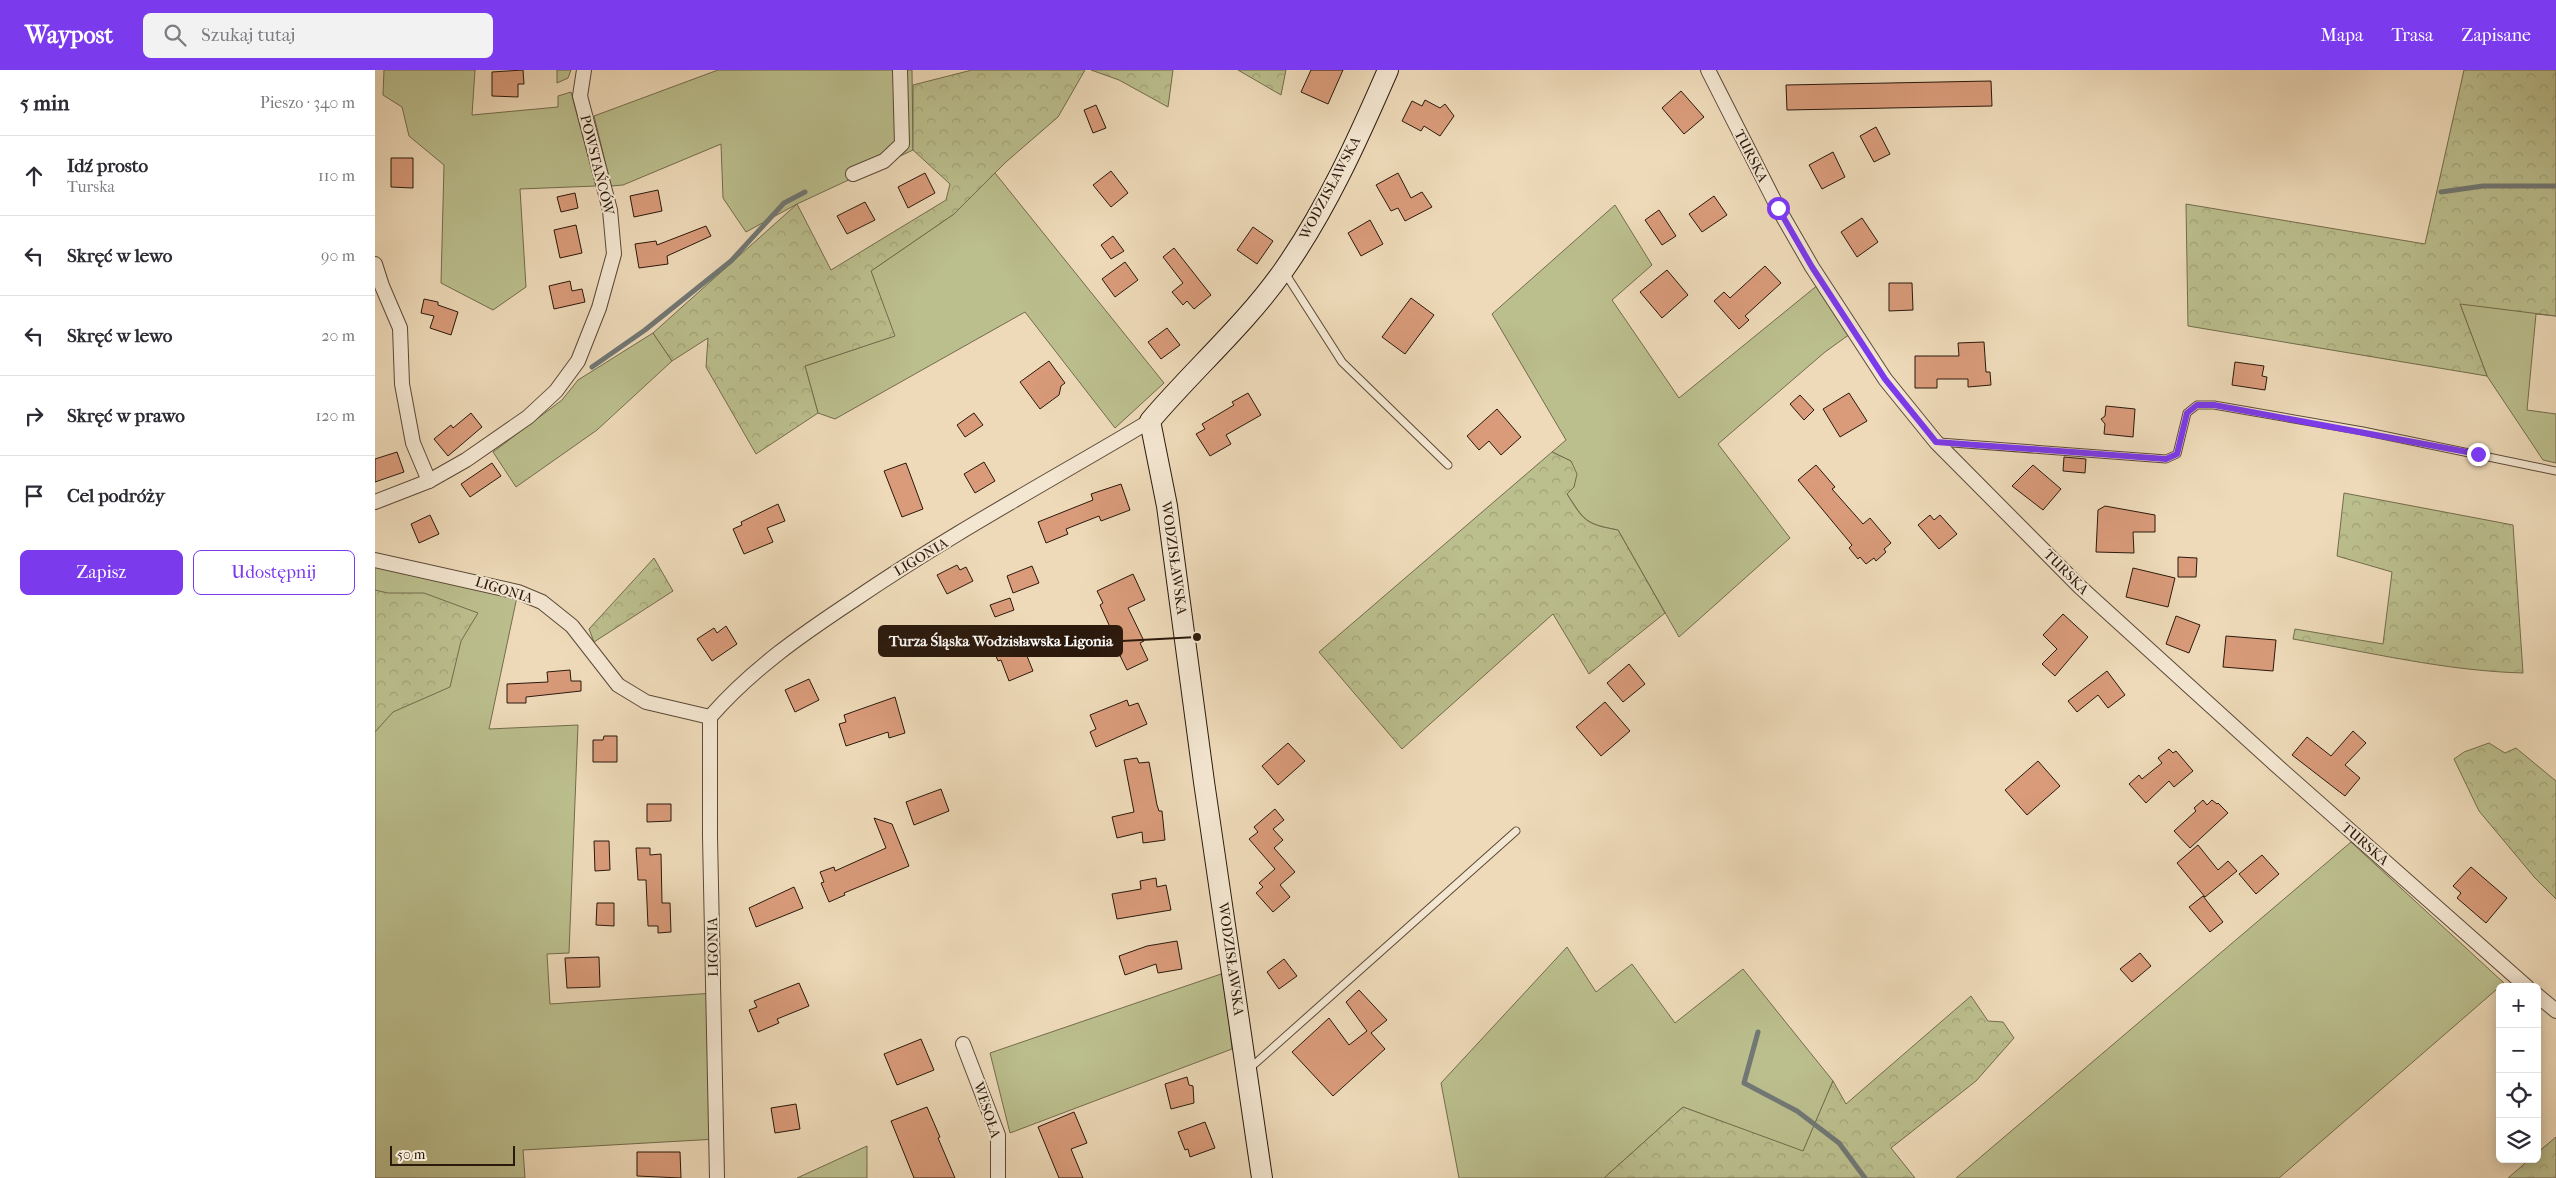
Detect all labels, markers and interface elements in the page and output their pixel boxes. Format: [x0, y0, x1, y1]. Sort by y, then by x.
search box [143, 13, 493, 58]
text: Waypost [25, 21, 113, 49]
icon: search [161, 21, 189, 49]
text: Szukaj tutaj [201, 24, 295, 46]
text: Mapa [2321, 25, 2363, 46]
text: Trasa [2391, 25, 2433, 46]
text: Zapisane [2461, 25, 2531, 46]
text: 5 min [20, 91, 69, 115]
text: Pieszo · 340 m [260, 93, 355, 112]
street label: POWSTAŃCÓW [576, 113, 619, 218]
street label: TURSKA [1730, 127, 1772, 186]
street label: WODZISŁAWSKA [1295, 133, 1365, 243]
text: Idź prosto [67, 155, 148, 177]
icon: ahead [20, 162, 48, 190]
text: 110 m [318, 166, 355, 185]
text: Turska [67, 177, 115, 196]
route start [1767, 197, 1790, 220]
icon: left [20, 242, 48, 270]
text: Skręć w lewo [67, 245, 173, 267]
text: 90 m [321, 246, 355, 265]
icon: left [20, 322, 48, 350]
text: Skręć w lewo [67, 325, 173, 347]
text: 20 m [321, 326, 355, 345]
icon: right [20, 402, 48, 430]
text: Skręć w prawo [67, 405, 185, 427]
text: 120 m [316, 406, 355, 425]
route end [2467, 443, 2490, 466]
icon: arrive [20, 482, 48, 510]
text: Cel podróży [67, 485, 165, 507]
street label: WODZISŁAWSKA [1157, 499, 1190, 617]
street label: LIGONIA [891, 534, 952, 580]
street label: TURSKA [2040, 546, 2093, 599]
button: Zapisz [20, 550, 183, 595]
button: Udostępnij [193, 550, 355, 595]
street label: LIGONIA [473, 573, 536, 607]
callout: Turza Śląska Wodzisławska Ligonia [879, 626, 1122, 656]
text: Turza Śląska Wodzisławska Ligonia [888, 632, 1114, 651]
street label: TURSKA [2338, 819, 2393, 870]
street label: WODZISŁAWSKA [1214, 900, 1247, 1018]
street label: LIGONIA [704, 916, 722, 977]
map controls [2496, 983, 2541, 1163]
button: + [2496, 983, 2541, 1028]
button: − [2496, 1028, 2541, 1073]
button: locate [2496, 1073, 2541, 1118]
street label: WESOŁA [970, 1079, 1004, 1141]
button: layers [2496, 1118, 2541, 1163]
scale bar [390, 1143, 515, 1166]
text: 50 m [397, 1146, 425, 1163]

